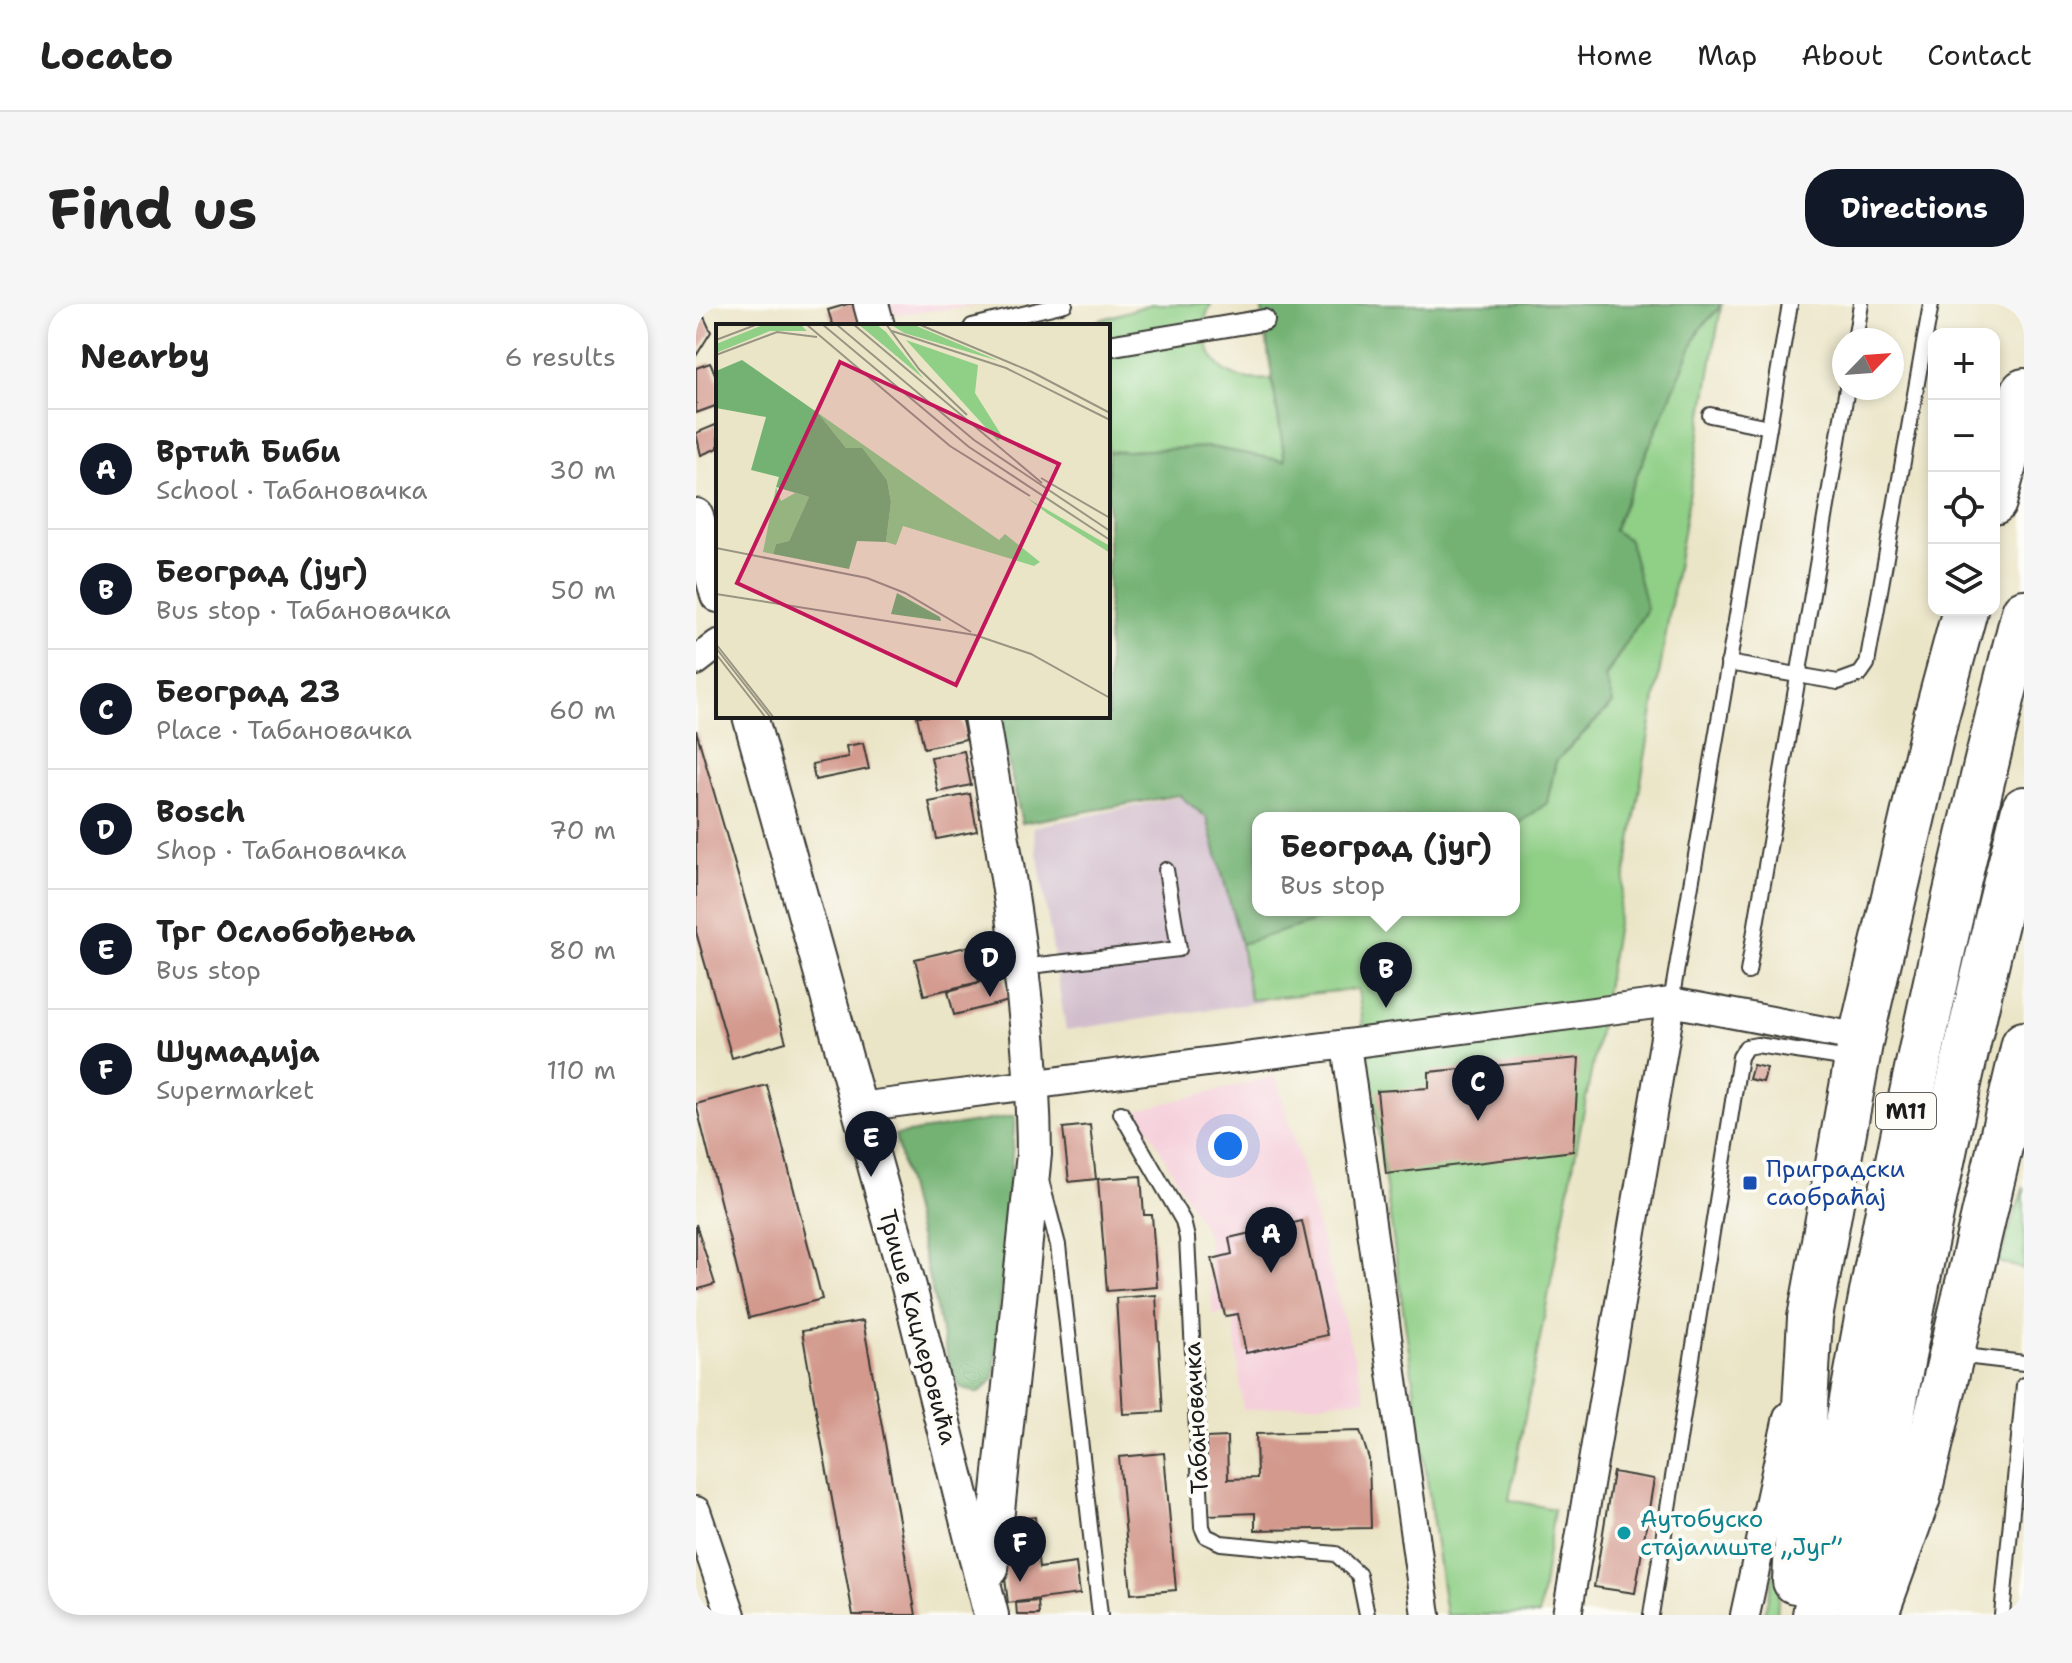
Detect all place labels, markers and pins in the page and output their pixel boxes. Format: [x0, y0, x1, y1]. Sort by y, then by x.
pin: D [964, 931, 1016, 997]
pin: B [1360, 942, 1412, 1008]
pin: C [1452, 1055, 1504, 1121]
pin: E [845, 1111, 897, 1177]
place label: Приградски саобраћај [1766, 1153, 1905, 1213]
marker: Приградски саобраћај [1741, 1174, 1759, 1192]
pin: A [1245, 1207, 1297, 1273]
place label: Аутобуско стајалиште „Југ” [1640, 1503, 1842, 1563]
pin: F [994, 1516, 1046, 1582]
marker: Аутобуско стајалиште „Југ” [1615, 1524, 1633, 1542]

